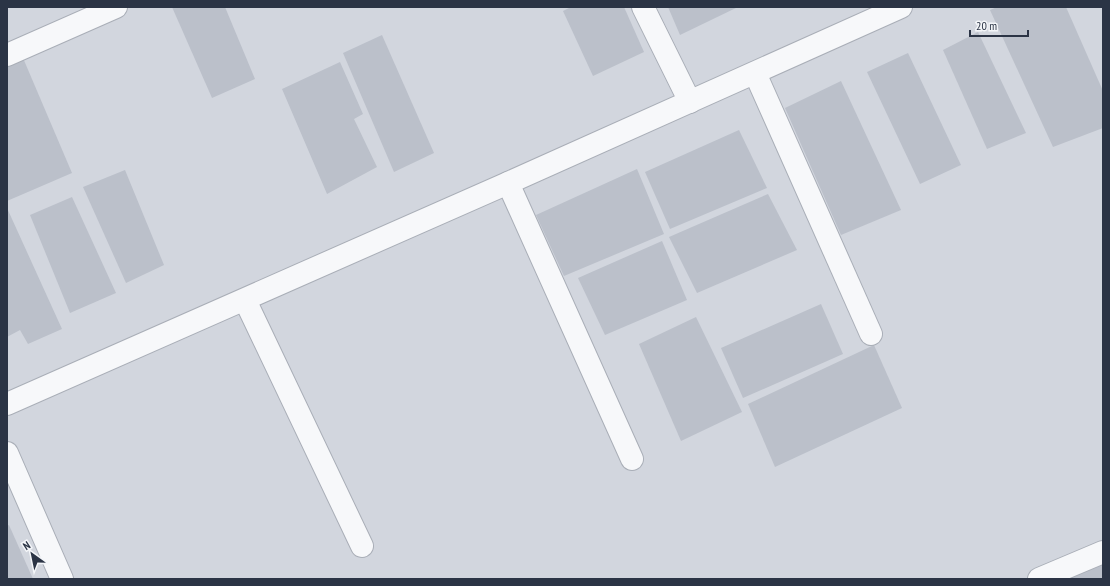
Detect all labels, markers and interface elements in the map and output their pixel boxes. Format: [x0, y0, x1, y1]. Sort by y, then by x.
scale bar [970, 12, 1028, 38]
text: 20 m [976, 18, 997, 33]
north arrow [12, 534, 52, 574]
text: N [20, 538, 33, 553]

